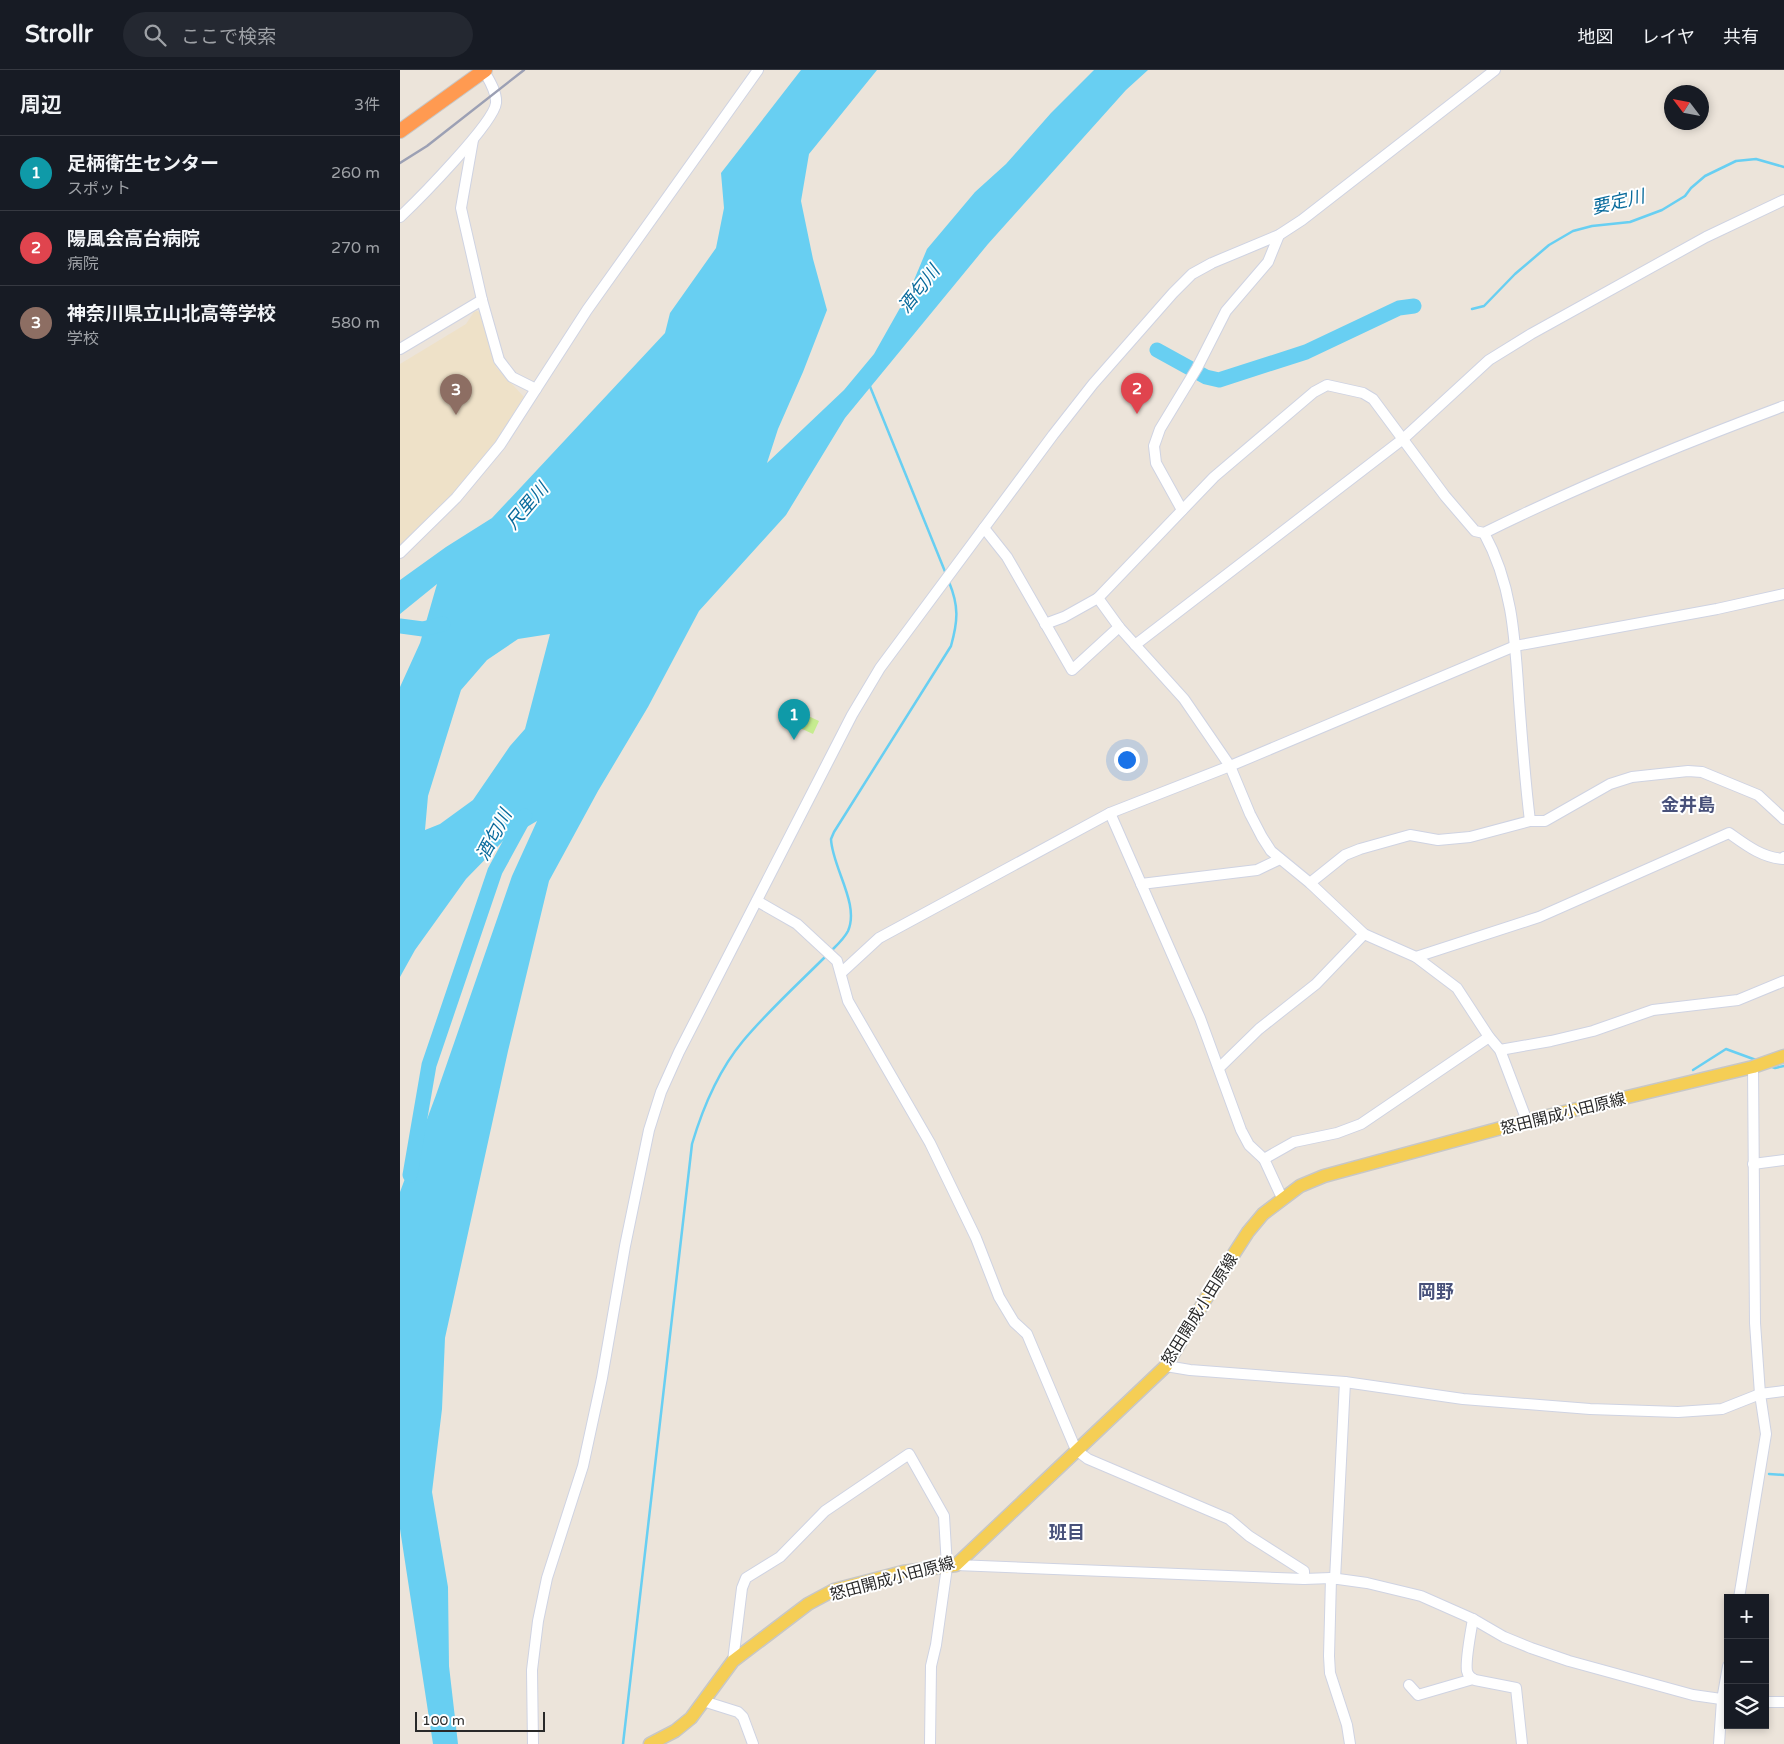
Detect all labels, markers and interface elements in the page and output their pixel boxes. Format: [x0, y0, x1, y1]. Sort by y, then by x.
search box [123, 12, 473, 57]
text: Strollr [25, 20, 93, 49]
icon: search [141, 21, 169, 49]
text: ここで検索 [181, 26, 276, 48]
text: 地図 [1578, 26, 1614, 48]
text: レイヤ [1642, 26, 1695, 48]
text: 共有 [1723, 26, 1759, 48]
north arrow [1664, 85, 1709, 130]
text: 周辺 [20, 93, 62, 118]
text: 3件 [354, 95, 380, 115]
text: 足柄衛生センター [67, 153, 219, 175]
text: 1 [31, 163, 41, 183]
text: 260 m [331, 163, 380, 183]
text: スポット [67, 179, 131, 199]
water label: 要定川 [1589, 185, 1649, 219]
text: 陽風会高台病院 [67, 228, 200, 250]
text: 2 [31, 238, 41, 258]
text: 270 m [331, 238, 380, 258]
text: 病院 [67, 254, 99, 274]
water label: 酒匂川 [894, 259, 946, 317]
text: 神奈川県立山北高等学校 [67, 303, 276, 325]
text: 3 [31, 313, 41, 333]
text: 580 m [331, 313, 380, 333]
text: 学校 [67, 329, 99, 349]
pin: 2 [1121, 373, 1153, 414]
pin: 3 [440, 374, 472, 415]
water label: 尺里川 [501, 477, 554, 534]
pin: 1 [778, 699, 810, 740]
your location [1114, 747, 1140, 773]
district label: 金井島 [1661, 794, 1715, 816]
water label: 酒匂川 [472, 804, 517, 864]
street label: 怒田開成小田原線 [1499, 1089, 1628, 1139]
street label: 怒田開成小田原線 [1157, 1250, 1242, 1369]
district label: 岡野 [1418, 1281, 1454, 1303]
district label: 班目 [1049, 1522, 1085, 1544]
street label: 怒田開成小田原線 [828, 1553, 957, 1605]
map controls [1724, 1594, 1769, 1729]
button: + [1724, 1594, 1769, 1639]
button: − [1724, 1639, 1769, 1684]
button: layers [1724, 1684, 1769, 1729]
scale bar [415, 1709, 545, 1732]
text: 100 m [422, 1712, 465, 1729]

